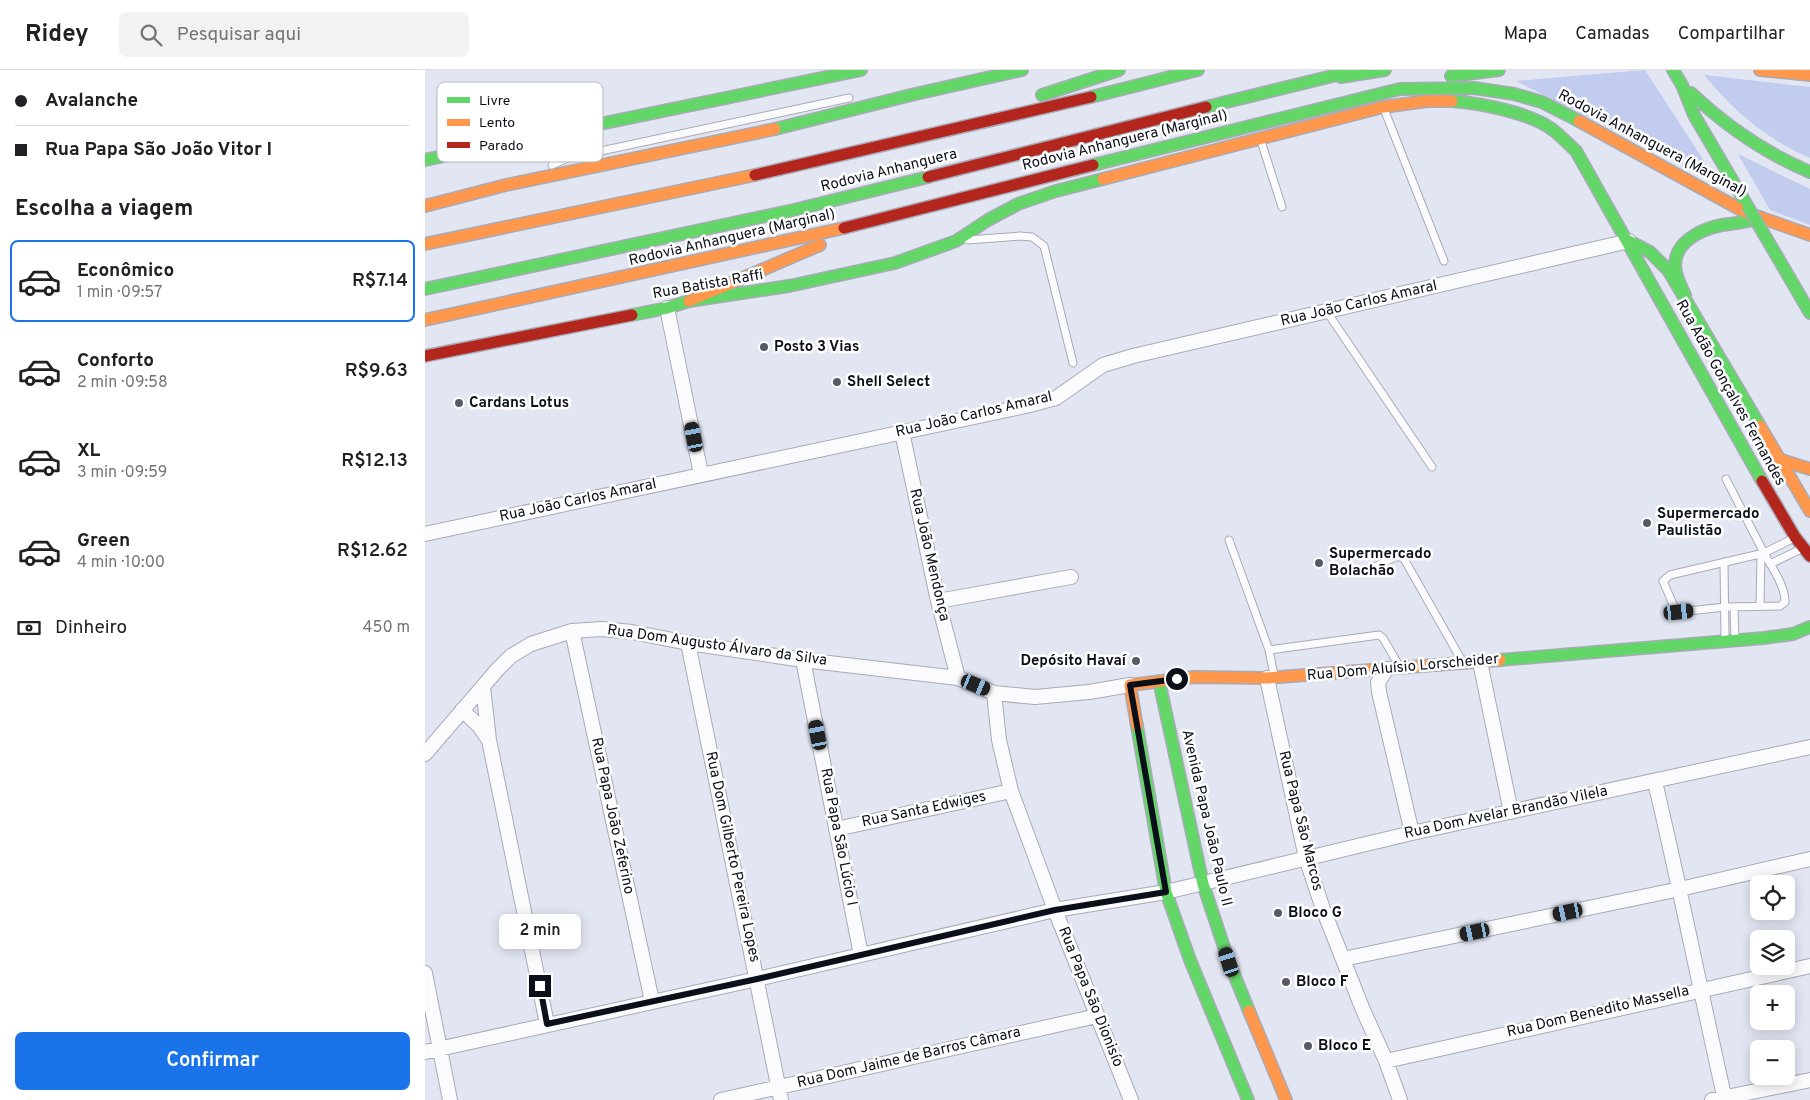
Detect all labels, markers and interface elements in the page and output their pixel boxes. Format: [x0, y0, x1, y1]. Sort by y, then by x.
search box [119, 12, 469, 57]
text: Ridey [25, 20, 89, 50]
icon: search [137, 21, 165, 49]
text: Pesquisar aqui [177, 23, 301, 47]
text: Mapa [1504, 23, 1547, 46]
text: Camadas [1575, 23, 1650, 46]
text: Compartilhar [1678, 23, 1785, 46]
legend [437, 82, 603, 162]
street label: Rodovia Anhanguera (Marginal) [1554, 86, 1750, 202]
text: Avalanche [45, 89, 138, 113]
text: Livre [479, 93, 510, 110]
street label: Rodovia Anhanguera (Marginal) [1020, 106, 1230, 176]
text: Lento [479, 115, 515, 132]
text: Rua Papa São João Vitor I [45, 138, 272, 162]
text: Parado [479, 138, 524, 155]
street label: Rodovia Anhanguera [819, 145, 959, 197]
text: Escolha a viagem [15, 196, 193, 223]
street label: Rodovia Anhanguera (Marginal) [627, 205, 837, 271]
icon: car [17, 259, 62, 304]
text: Econômico [77, 259, 174, 283]
street label: Rua Batista Raffi [651, 266, 765, 304]
text: R$7.14 [352, 269, 408, 293]
street label: Rua João Carlos Amaral [1279, 277, 1439, 331]
text: 1 min · 09:57 [77, 283, 162, 303]
street label: Rua Adão Gonçalves Fernandes [1671, 297, 1789, 489]
place label: Posto 3 Vias [774, 338, 859, 357]
marker: Posto 3 Vias [758, 341, 770, 353]
icon: car [17, 349, 62, 394]
text: Conforto [77, 349, 154, 373]
text: R$9.63 [345, 359, 408, 383]
text: 2 min · 09:58 [77, 373, 168, 393]
place label: Shell Select [847, 373, 930, 392]
marker: Shell Select [831, 376, 843, 388]
street label: Rua João Carlos Amaral [894, 388, 1054, 442]
place label: Cardans Lotus [469, 394, 569, 413]
marker: Cardans Lotus [453, 397, 465, 409]
car [683, 421, 704, 453]
icon: car [17, 439, 62, 484]
text: XL [77, 439, 100, 463]
text: R$12.13 [341, 449, 408, 473]
text: 3 min · 09:59 [77, 463, 167, 483]
street label: Rua João Carlos Amaral [498, 475, 658, 527]
street label: Rua João Mendonça [904, 487, 954, 623]
place label: Supermercado Paulistão [1657, 505, 1759, 541]
marker: Supermercado Paulistão [1641, 517, 1653, 529]
icon: car [17, 529, 62, 574]
text: Green [77, 529, 130, 553]
text: R$12.62 [337, 539, 408, 563]
place label: Supermercado Bolachão [1329, 545, 1431, 581]
text: 4 min · 10:00 [77, 553, 165, 573]
marker: Supermercado Bolachão [1313, 557, 1325, 569]
car [1663, 603, 1694, 621]
icon: cash [15, 614, 43, 642]
text: Dinheiro [55, 616, 127, 640]
text: 450 m [363, 618, 410, 638]
street label: Rua Dom Augusto Álvaro da Silva [606, 620, 828, 671]
street label: Rua Dom Aluísio Lorscheider [1306, 650, 1500, 686]
place label: Depósito Havaí [1021, 652, 1128, 671]
marker: Depósito Havaí [1130, 655, 1142, 667]
route start [1166, 668, 1188, 690]
car [959, 672, 992, 698]
car [807, 719, 828, 751]
street label: Avenida Papa João Paulo II [1176, 728, 1236, 908]
street label: Rua Papa João Zeferino [586, 736, 638, 896]
street label: Rua Papa São Marcos [1273, 749, 1327, 893]
street label: Rua Dom Gilberto Pereira Lopes [700, 750, 764, 964]
street label: Rua Papa São Lúcio I [815, 766, 861, 908]
street label: Rua Dom Avelar Brandão Vilela [1403, 782, 1609, 844]
street label: Rua Santa Edwiges [860, 788, 988, 832]
map controls [1750, 875, 1795, 1085]
button: locate [1750, 875, 1795, 920]
car [1551, 902, 1584, 922]
place label: Bloco G [1288, 904, 1342, 923]
marker: Bloco G [1272, 907, 1284, 919]
callout: 2 min [499, 914, 581, 948]
text: 2 min [519, 921, 561, 941]
car [1458, 922, 1491, 942]
street label: Rua Papa São Dionisío [1053, 924, 1127, 1070]
button: layers [1750, 930, 1795, 975]
car [1217, 945, 1240, 979]
place label: Bloco F [1296, 973, 1349, 992]
route end [529, 975, 551, 997]
marker: Bloco F [1280, 976, 1292, 988]
street label: Rua Dom Benedito Massella [1505, 982, 1691, 1042]
button: + [1750, 985, 1795, 1030]
street label: Rua Dom Jaime de Barros Câmara [795, 1023, 1023, 1093]
button: Confirmar [15, 1032, 410, 1090]
place label: Bloco E [1318, 1037, 1371, 1056]
marker: Bloco E [1302, 1040, 1314, 1052]
button: − [1750, 1040, 1795, 1085]

